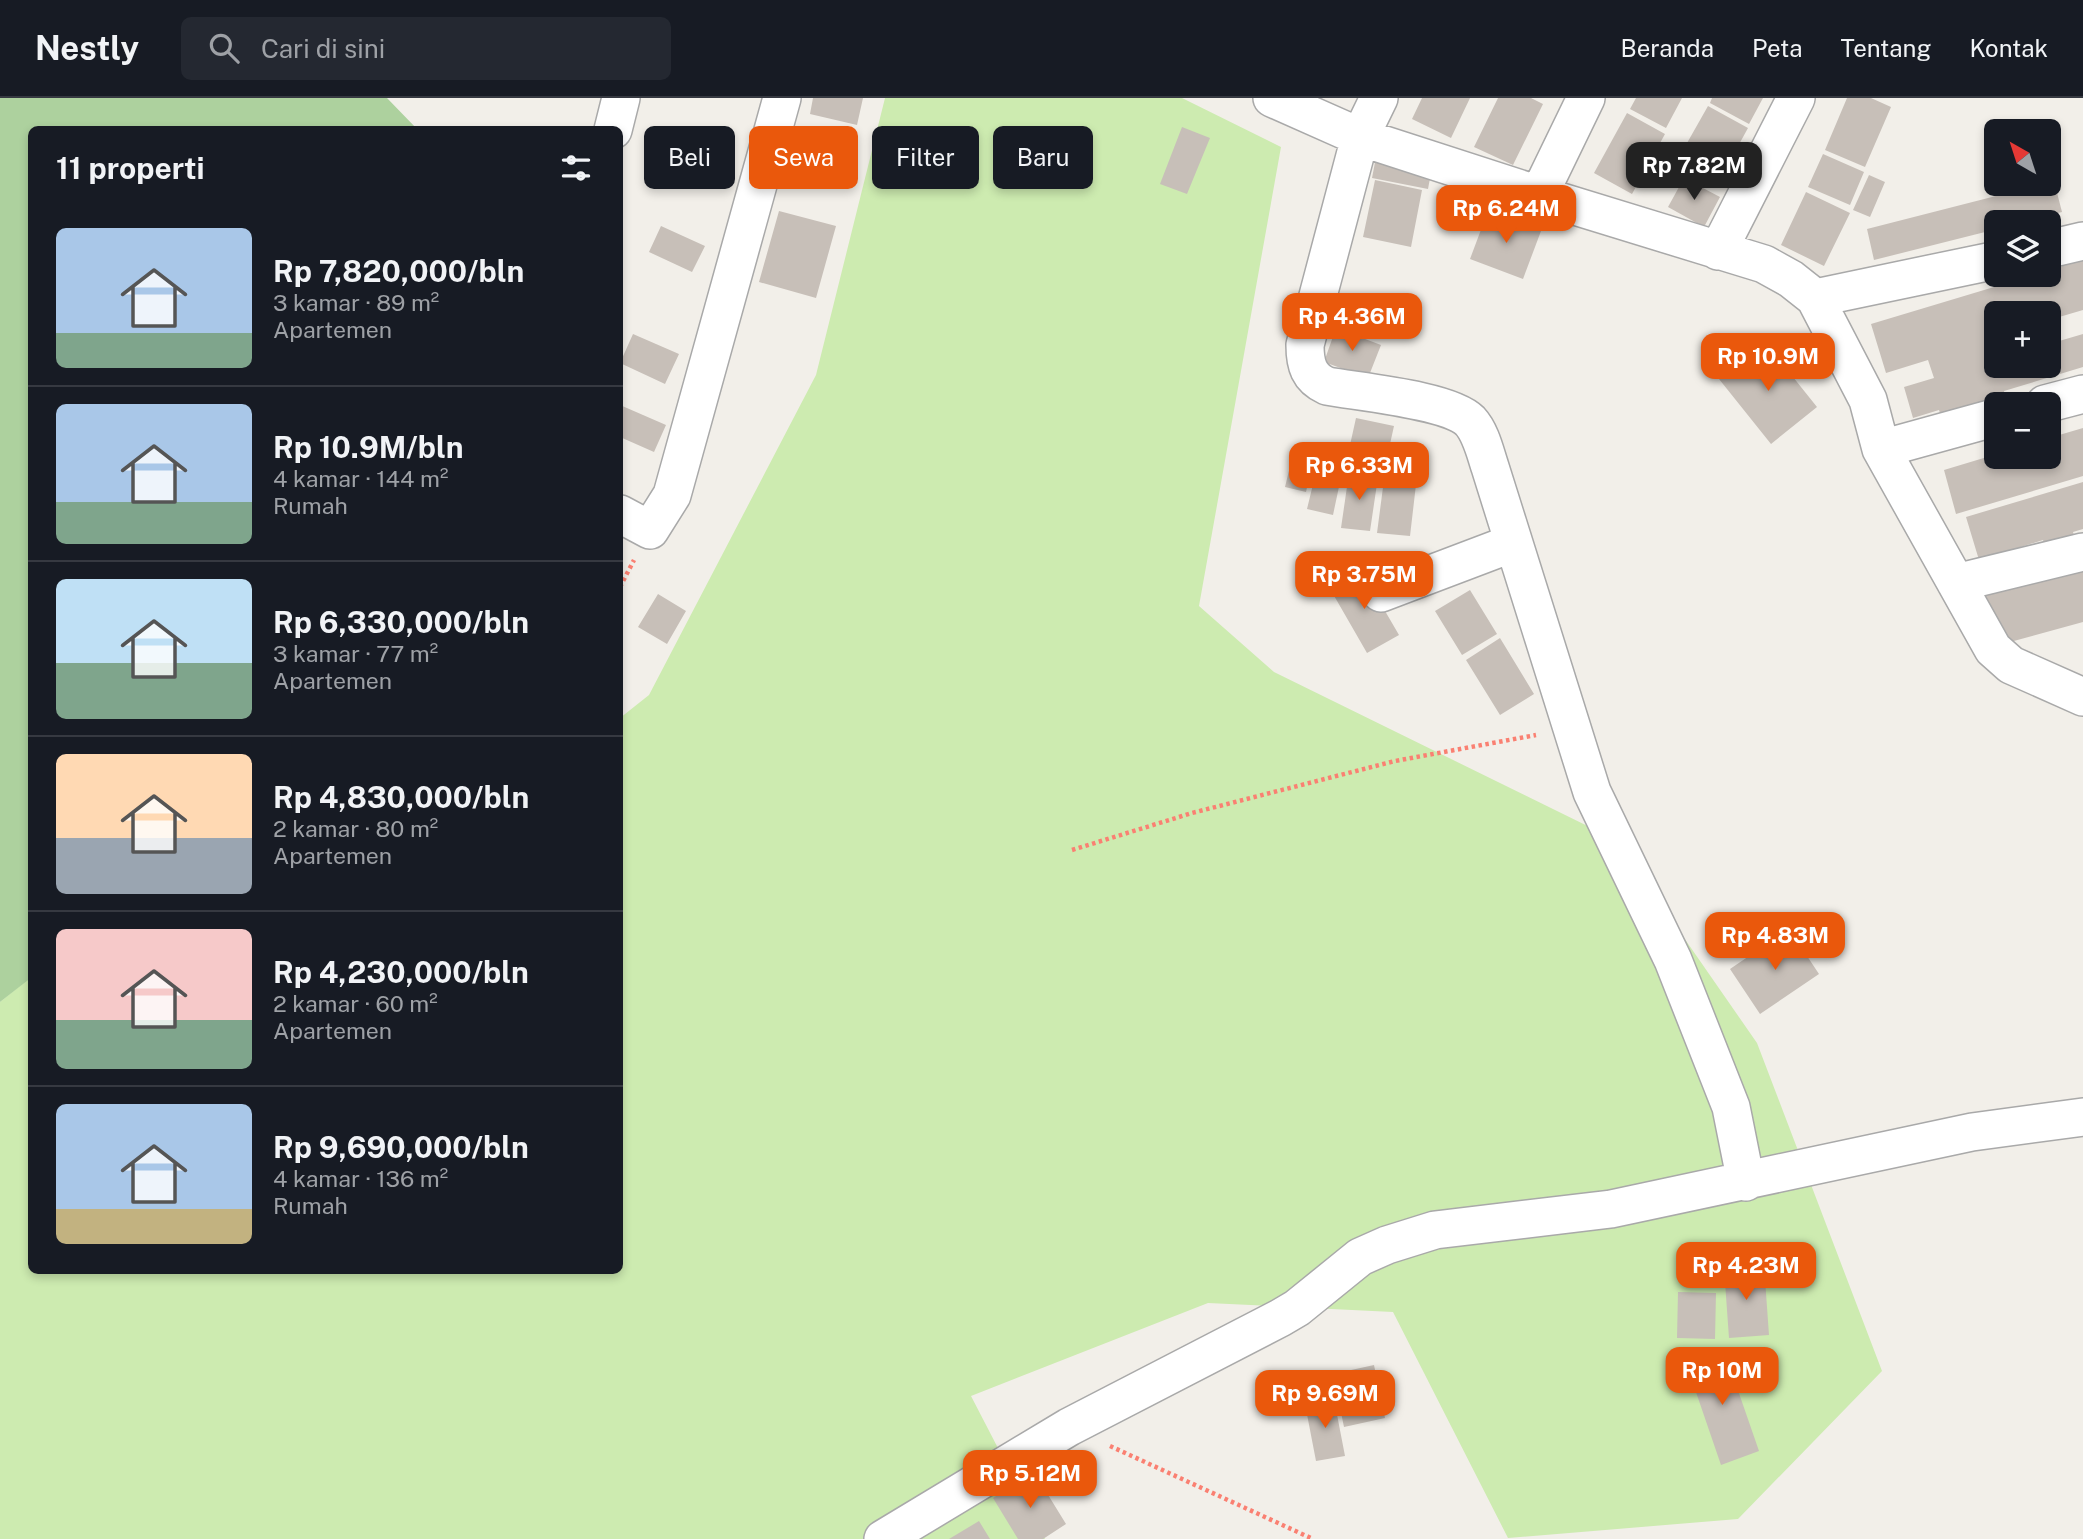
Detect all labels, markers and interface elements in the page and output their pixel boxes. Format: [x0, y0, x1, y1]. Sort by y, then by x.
search box [181, 17, 671, 80]
text: Nestly [35, 29, 139, 67]
icon: search [205, 29, 243, 67]
text: Cari di sini [261, 33, 385, 64]
text: Beranda [1620, 34, 1714, 62]
text: Peta [1752, 34, 1803, 62]
text: Tentang [1841, 34, 1931, 62]
text: Kontak [1969, 34, 2048, 62]
north arrow [1984, 119, 2062, 196]
map controls [1984, 119, 2061, 469]
chip: Beli [644, 126, 735, 189]
chip: Sewa [749, 126, 858, 189]
chip: Filter [872, 126, 979, 189]
chip: Baru [993, 126, 1093, 189]
pin: Rp 7.82M [1622, 142, 1766, 202]
icon: filters [557, 149, 595, 187]
text: 11 properti [56, 150, 204, 186]
text: Rp 7.82M [1642, 151, 1746, 178]
pin: Rp 6.24M [1434, 186, 1578, 245]
text: Rp 6.24M [1452, 194, 1560, 221]
button: layers [1984, 210, 2061, 287]
text: Rp 7,820,000/bln [273, 253, 524, 289]
icon: home [112, 256, 196, 340]
text: 3 kamar · 89 m² [273, 289, 439, 316]
pin: Rp 4.36M [1280, 294, 1424, 353]
button: + [1984, 301, 2061, 378]
text: Rp 4.36M [1298, 302, 1406, 329]
text: Apartemen [273, 316, 392, 343]
pin: Rp 10.9M [1696, 334, 1840, 393]
text: Rp 10.9M [1717, 342, 1819, 369]
button: − [1984, 392, 2061, 469]
text: Rp 10.9M/bln [273, 429, 463, 465]
icon: home [112, 432, 196, 516]
pin: Rp 6.33M [1287, 442, 1431, 502]
text: Rp 6.33M [1305, 451, 1413, 478]
text: 4 kamar · 144 m² [273, 465, 448, 492]
text: Rumah [273, 492, 348, 519]
pin: Rp 3.75M [1292, 552, 1436, 611]
text: Rp 3.75M [1311, 560, 1417, 587]
text: Rp 6,330,000/bln [273, 604, 529, 640]
icon: home [112, 607, 196, 691]
text: 3 kamar · 77 m² [273, 640, 438, 667]
text: Apartemen [273, 667, 392, 694]
text: Rp 4,830,000/bln [273, 779, 529, 815]
icon: home [112, 782, 196, 866]
text: 2 kamar · 80 m² [273, 815, 438, 842]
text: Apartemen [273, 842, 392, 869]
pin: Rp 4.83M [1703, 912, 1847, 972]
text: Rp 4.83M [1721, 921, 1829, 948]
text: Rp 4,230,000/bln [273, 954, 529, 990]
icon: home [112, 957, 196, 1041]
text: 2 kamar · 60 m² [273, 990, 438, 1017]
text: Apartemen [273, 1017, 392, 1044]
text: Rp 9,690,000/bln [273, 1129, 529, 1165]
icon: home [112, 1132, 196, 1216]
text: 4 kamar · 136 m² [273, 1165, 448, 1192]
text: Rumah [273, 1192, 348, 1219]
pin: Rp 4.23M [1674, 1242, 1818, 1302]
text: Rp 4.23M [1692, 1251, 1800, 1278]
pin: Rp 10M [1665, 1348, 1779, 1407]
text: Rp 10M [1682, 1356, 1762, 1383]
pin: Rp 9.69M [1253, 1370, 1397, 1430]
text: Rp 9.69M [1271, 1379, 1379, 1406]
pin: Rp 5.12M [958, 1450, 1102, 1510]
text: Rp 5.12M [979, 1459, 1081, 1486]

